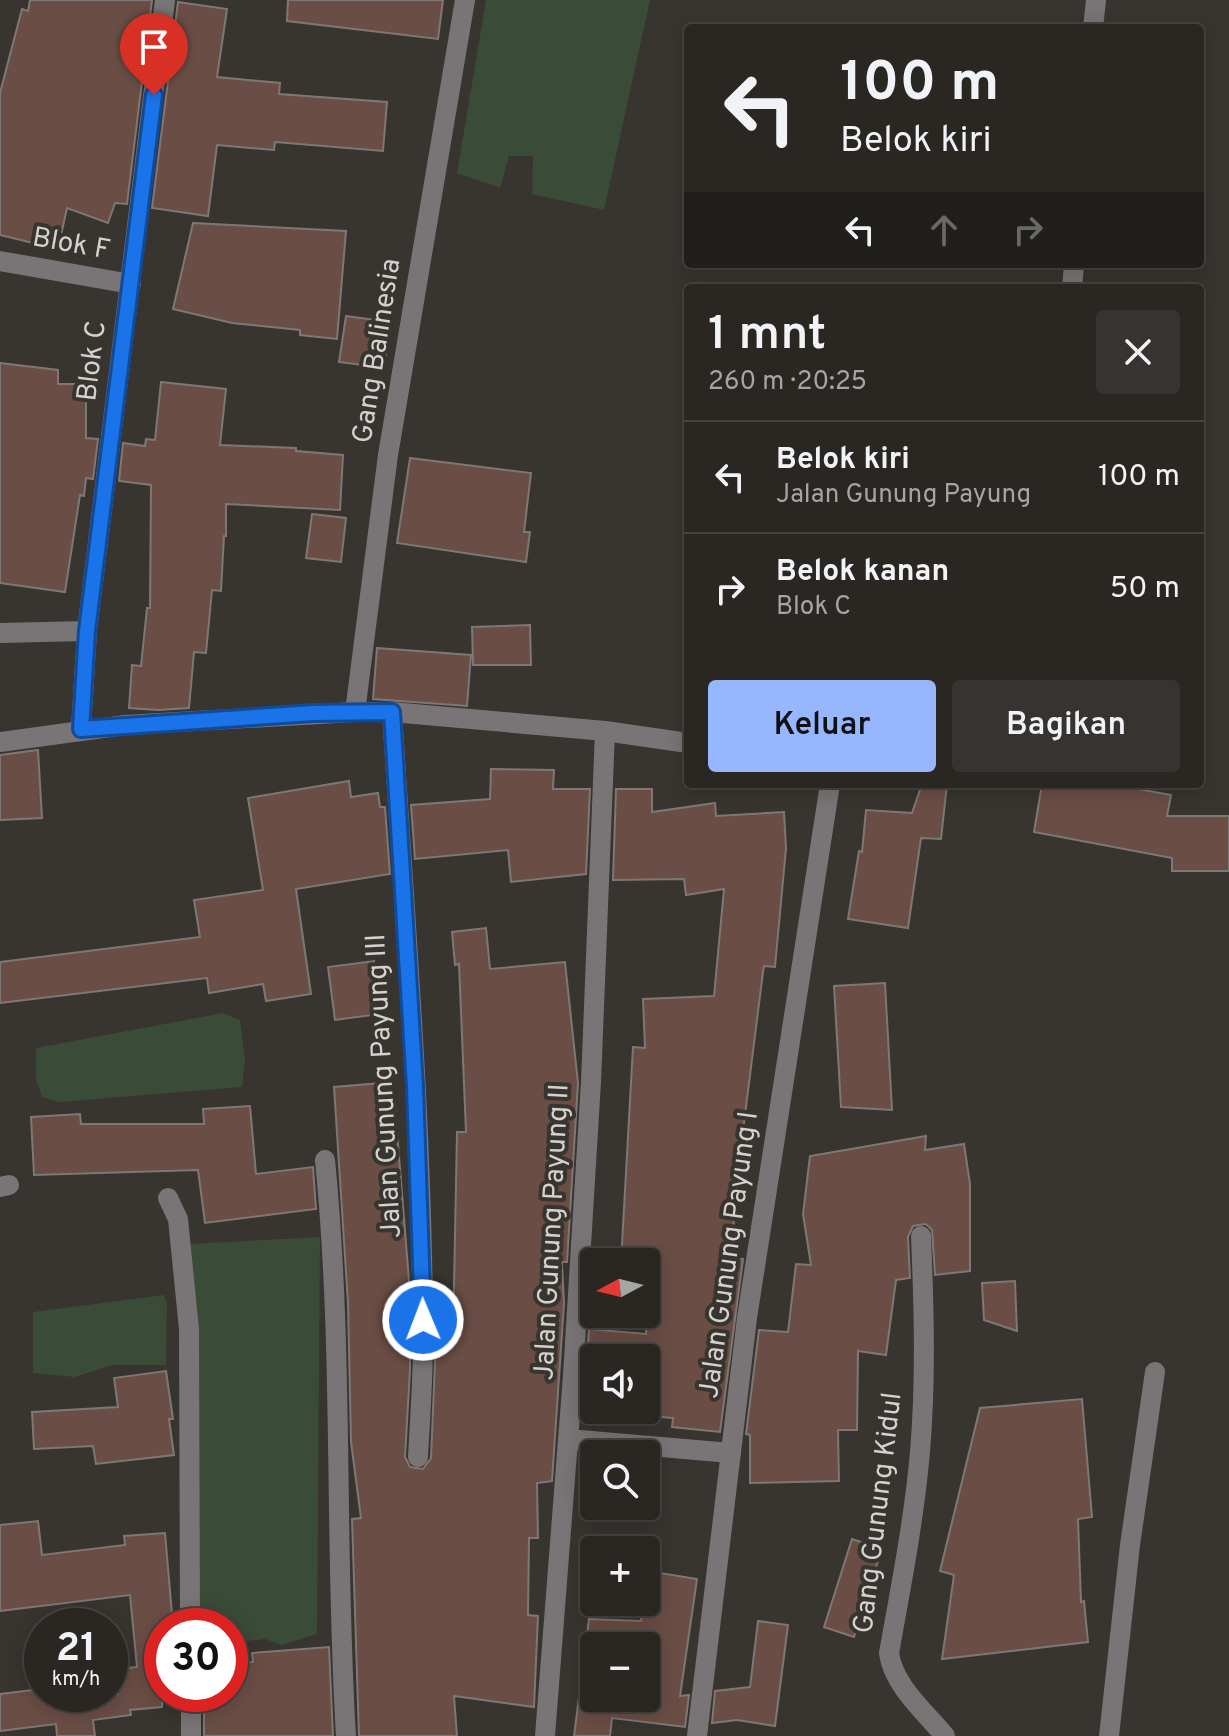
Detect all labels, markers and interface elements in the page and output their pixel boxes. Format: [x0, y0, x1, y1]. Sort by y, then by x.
pin [120, 13, 188, 95]
icon: arrive [132, 25, 176, 69]
text: 100 m [840, 50, 999, 120]
icon: left [708, 56, 812, 160]
text: Belok kiri [840, 119, 992, 165]
icon: left [838, 208, 882, 252]
icon: ahead [922, 208, 966, 252]
icon: right [1006, 208, 1050, 252]
street label: Blok F [29, 220, 113, 270]
street label: Gang Balinesia [346, 256, 410, 446]
text: 1 mnt [708, 306, 826, 366]
button: close [1096, 310, 1180, 394]
street label: Blok C [70, 319, 116, 403]
text: 260 m · 20:25 [708, 366, 867, 399]
text: Belok kiri [776, 442, 910, 479]
icon: left [708, 455, 752, 499]
text: 100 m [1098, 459, 1180, 496]
text: Jalan Gunung Payung [776, 479, 1031, 512]
text: Belok kanan [776, 554, 949, 591]
icon: right [708, 567, 752, 611]
text: 50 m [1110, 571, 1180, 608]
text: Blok C [776, 591, 851, 624]
button: Keluar [708, 680, 936, 772]
button: Bagikan [952, 680, 1180, 772]
street label: Jalan Gunung Payung III [359, 933, 411, 1239]
street label: Jalan Gunung Payung II [527, 1083, 579, 1381]
street label: Jalan Gunung Payung I [692, 1109, 768, 1401]
north arrow [580, 1248, 660, 1328]
map controls [580, 1248, 660, 1712]
position arrow [381, 1278, 465, 1362]
button: sound [580, 1344, 660, 1424]
street label: Gang Gunung Kidul [846, 1390, 912, 1636]
button: search [580, 1440, 660, 1520]
button: + [580, 1536, 660, 1616]
speed limit sign: 30 [144, 1608, 248, 1712]
text: 21 [56, 1625, 96, 1675]
button: − [580, 1632, 660, 1712]
text: km/h [52, 1667, 100, 1693]

